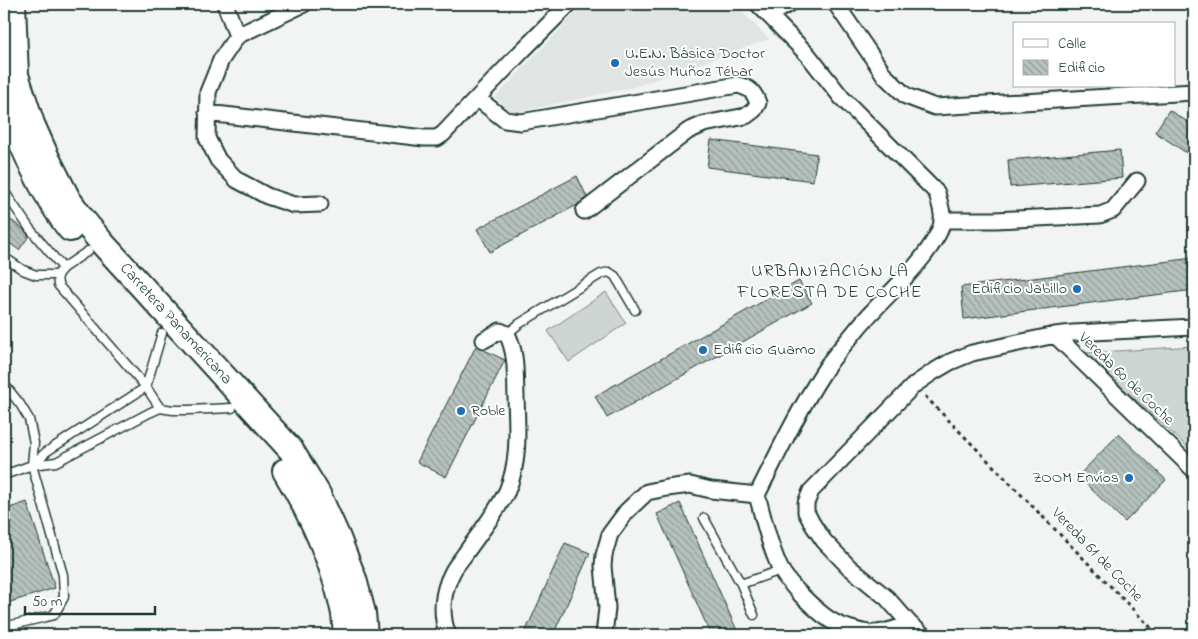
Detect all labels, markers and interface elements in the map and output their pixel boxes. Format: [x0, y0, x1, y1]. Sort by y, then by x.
legend [1013, 22, 1176, 88]
text: Calle [1058, 33, 1086, 55]
place label: U.E.N. Básica Doctor Jesús Muñoz Tébar [625, 42, 765, 84]
marker: U.E.N. Básica Doctor Jesús Muñoz Tébar [609, 57, 621, 69]
text: Edificio [1058, 57, 1105, 79]
street label: Carretera Panamericana [114, 257, 238, 390]
district label: URBANIZACIÓN LA FLORESTA DE COCHE [736, 259, 923, 306]
place label: Edificio Jabillo [971, 277, 1067, 301]
marker: Edificio Jabillo [1071, 283, 1083, 295]
street label: Vereda 60 de Coche [1072, 326, 1180, 432]
place label: Edificio Guamo [713, 338, 816, 362]
marker: Edificio Guamo [697, 344, 709, 356]
place label: Roble [471, 399, 506, 423]
marker: Roble [455, 405, 467, 417]
place label: ZOOM Envíos [1033, 466, 1119, 490]
marker: ZOOM Envíos [1123, 472, 1135, 484]
street label: Vereda 61 de Coche [1045, 501, 1149, 608]
scale bar [25, 584, 155, 616]
text: 50 m [32, 591, 63, 613]

